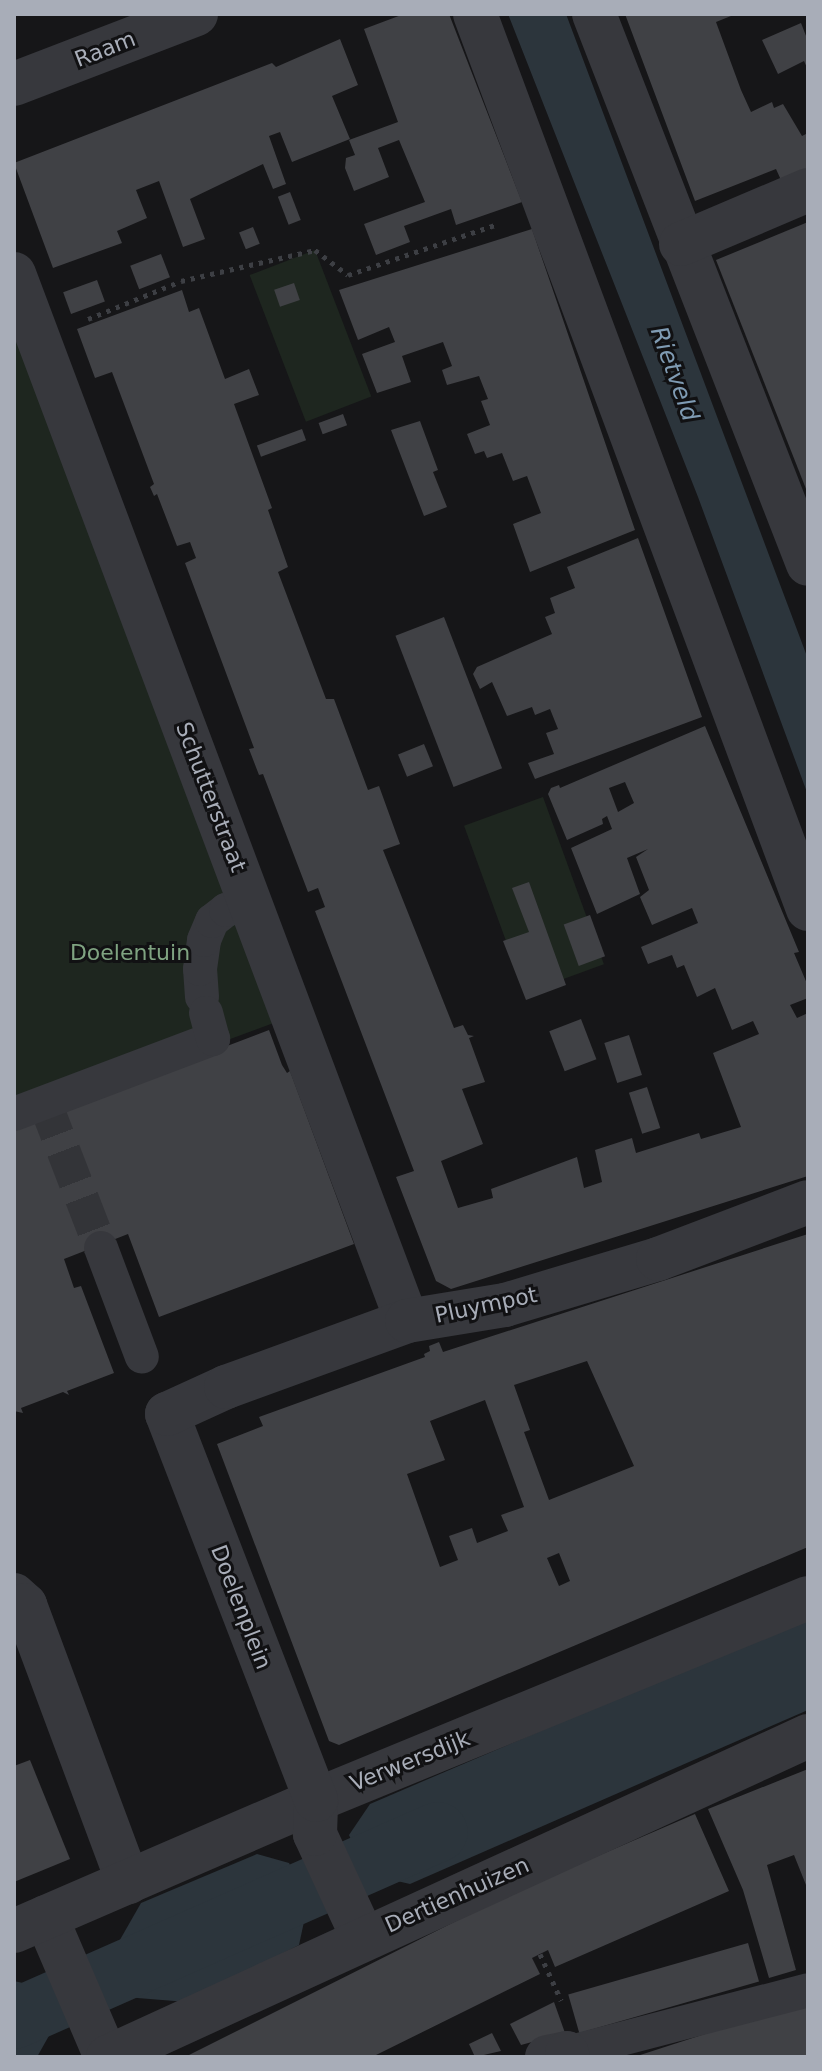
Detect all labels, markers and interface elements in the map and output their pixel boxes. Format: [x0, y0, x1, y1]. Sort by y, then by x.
street label: Raam [71, 25, 139, 73]
water label: Rietveld [644, 323, 704, 425]
street label: Schutterstraat [170, 718, 252, 876]
park label: Doelentuin [70, 940, 190, 966]
street label: Pluympot [432, 1281, 540, 1329]
street label: Doelenplein [205, 1541, 277, 1673]
street label: Verwersdijk [346, 1725, 474, 1797]
street label: Dertienhuizen [381, 1851, 533, 1939]

